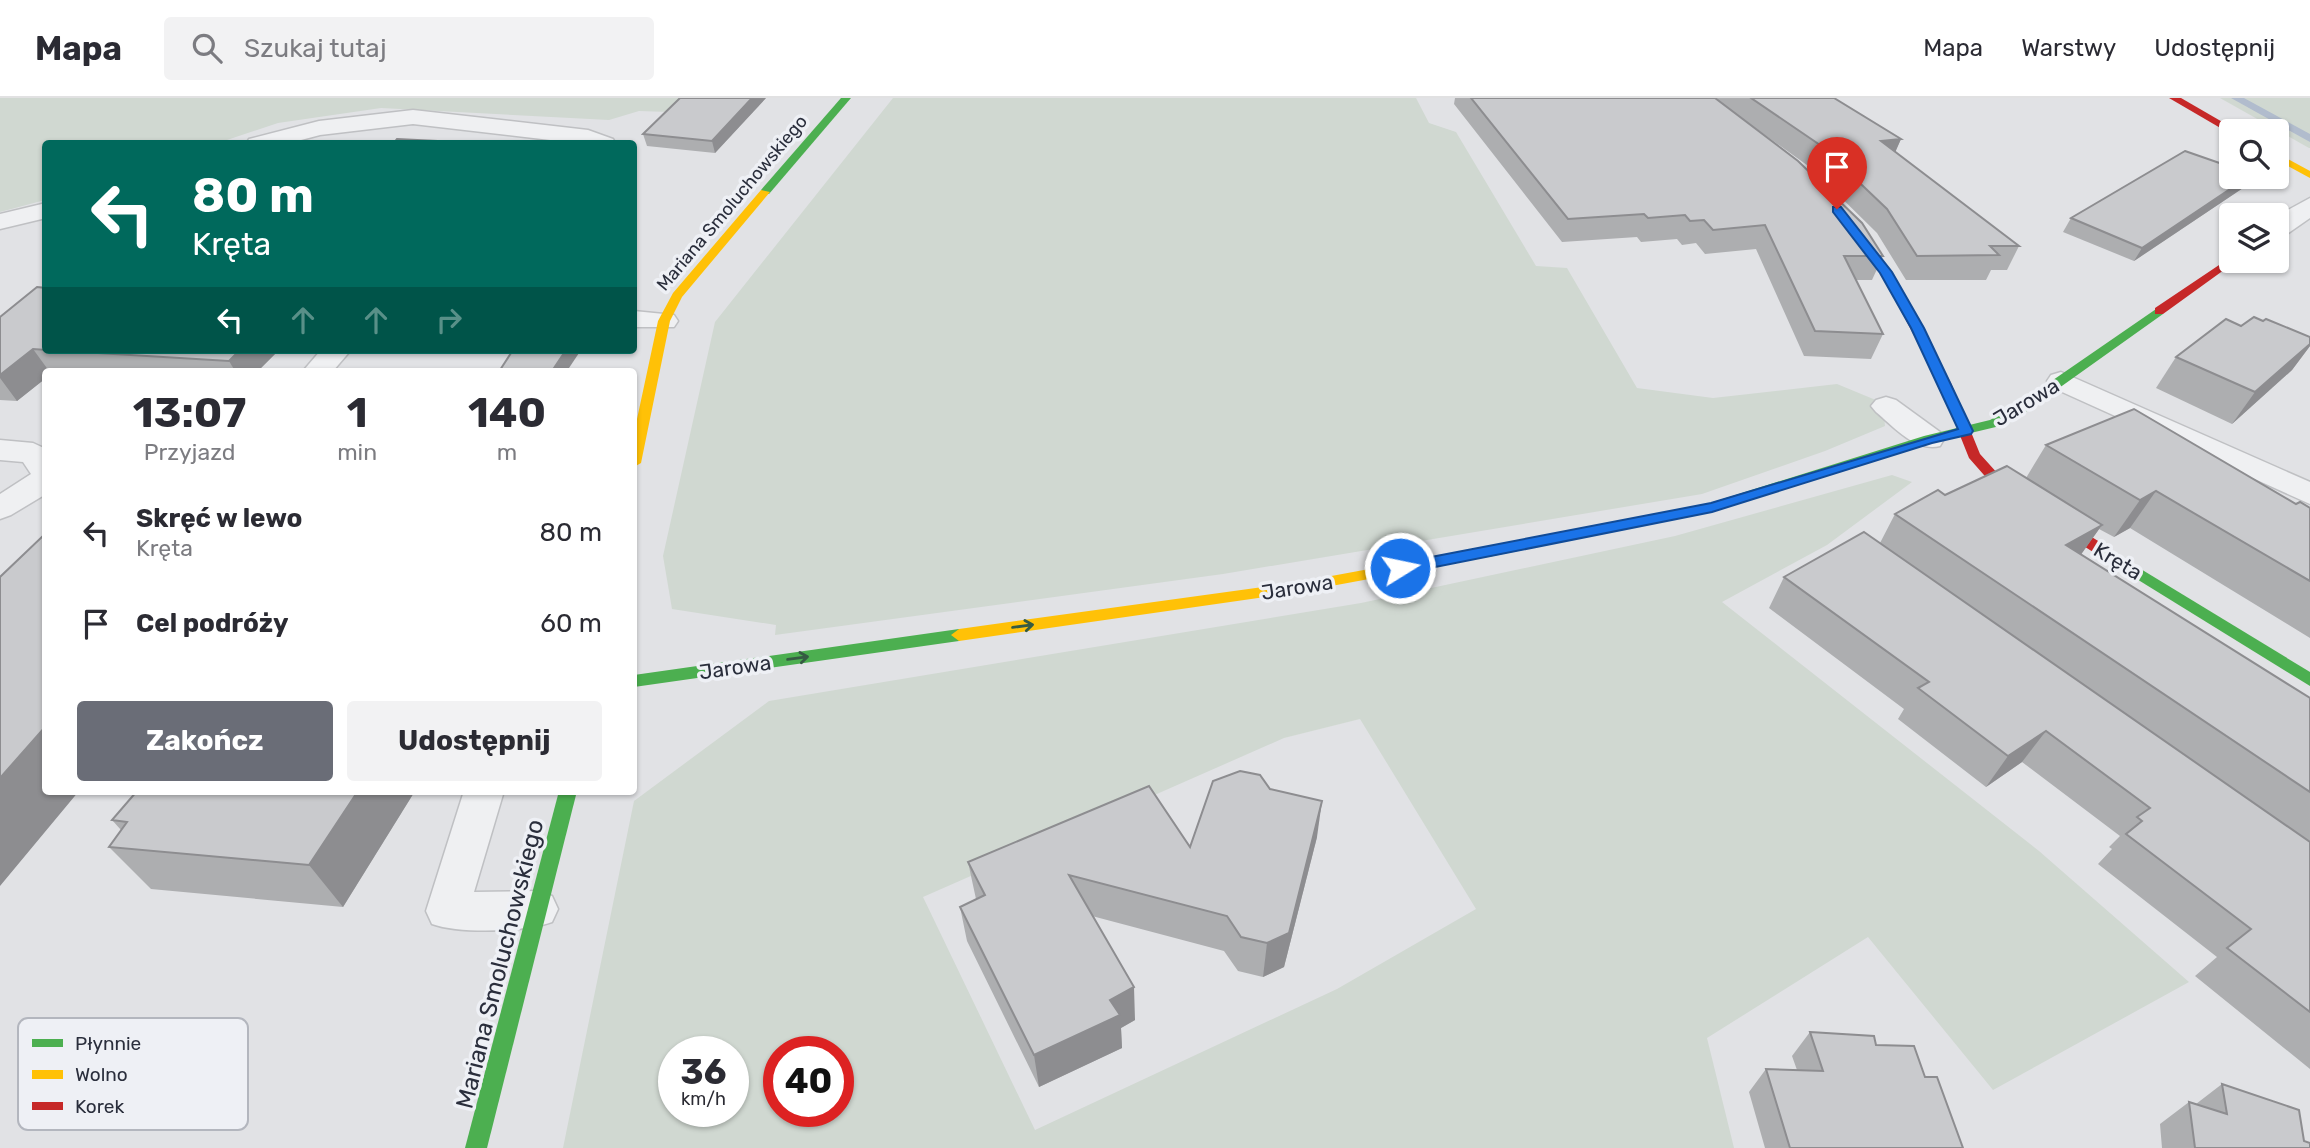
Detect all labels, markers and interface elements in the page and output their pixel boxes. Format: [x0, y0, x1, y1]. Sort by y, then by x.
search box [164, 17, 654, 80]
text: Mapa [35, 29, 122, 68]
icon: search [188, 29, 226, 67]
text: Szukaj tutaj [244, 33, 387, 64]
text: Mapa [1923, 34, 1983, 62]
text: Warstwy [2021, 34, 2116, 62]
text: Udostępnij [2154, 34, 2275, 62]
street label: Mariana Smoluchowskiego [652, 111, 812, 295]
map controls [2219, 119, 2289, 273]
button: search [2219, 119, 2289, 189]
pin [1807, 137, 1867, 209]
icon: arrive [1818, 148, 1856, 186]
text: 80 m [192, 166, 314, 224]
icon: left [77, 168, 168, 259]
button: layers [2219, 203, 2289, 273]
text: Kręta [192, 225, 271, 263]
icon: left [211, 301, 249, 339]
icon: ahead [284, 301, 322, 339]
icon: ahead [357, 301, 395, 339]
icon: right [430, 301, 468, 339]
street label: Jarowa [1988, 373, 2064, 431]
text: 13:07 [133, 388, 246, 438]
text: 1 [347, 388, 368, 438]
text: 140 [468, 388, 546, 438]
text: Przyjazd [144, 438, 235, 466]
text: min [337, 438, 377, 466]
text: m [497, 438, 517, 466]
text: Skręć w lewo [136, 503, 302, 534]
icon: left [77, 514, 115, 552]
text: 80 m [539, 517, 602, 548]
position arrow [1363, 531, 1437, 605]
text: Kręta [136, 534, 193, 562]
street label: Kręta [2089, 537, 2147, 585]
street label: Jarowa [1259, 569, 1335, 605]
icon: arrive [77, 605, 115, 643]
text: Cel podróży [136, 608, 289, 639]
text: 60 m [540, 608, 602, 639]
one-way arrow [1012, 620, 1034, 633]
street label: Jarowa [697, 650, 773, 684]
one-way arrow [786, 651, 809, 664]
button: Zakończ [77, 701, 333, 781]
button: Udostępnij [347, 701, 602, 781]
street label: Mariana Smoluchowskiego [451, 817, 549, 1111]
legend [18, 1018, 248, 1130]
text: Płynnie [75, 1032, 141, 1055]
speed limit sign: 40 [763, 1036, 854, 1127]
text: 36 [681, 1051, 726, 1093]
text: Wolno [75, 1063, 128, 1086]
text: km/h [681, 1088, 726, 1110]
text: Korek [75, 1095, 124, 1118]

